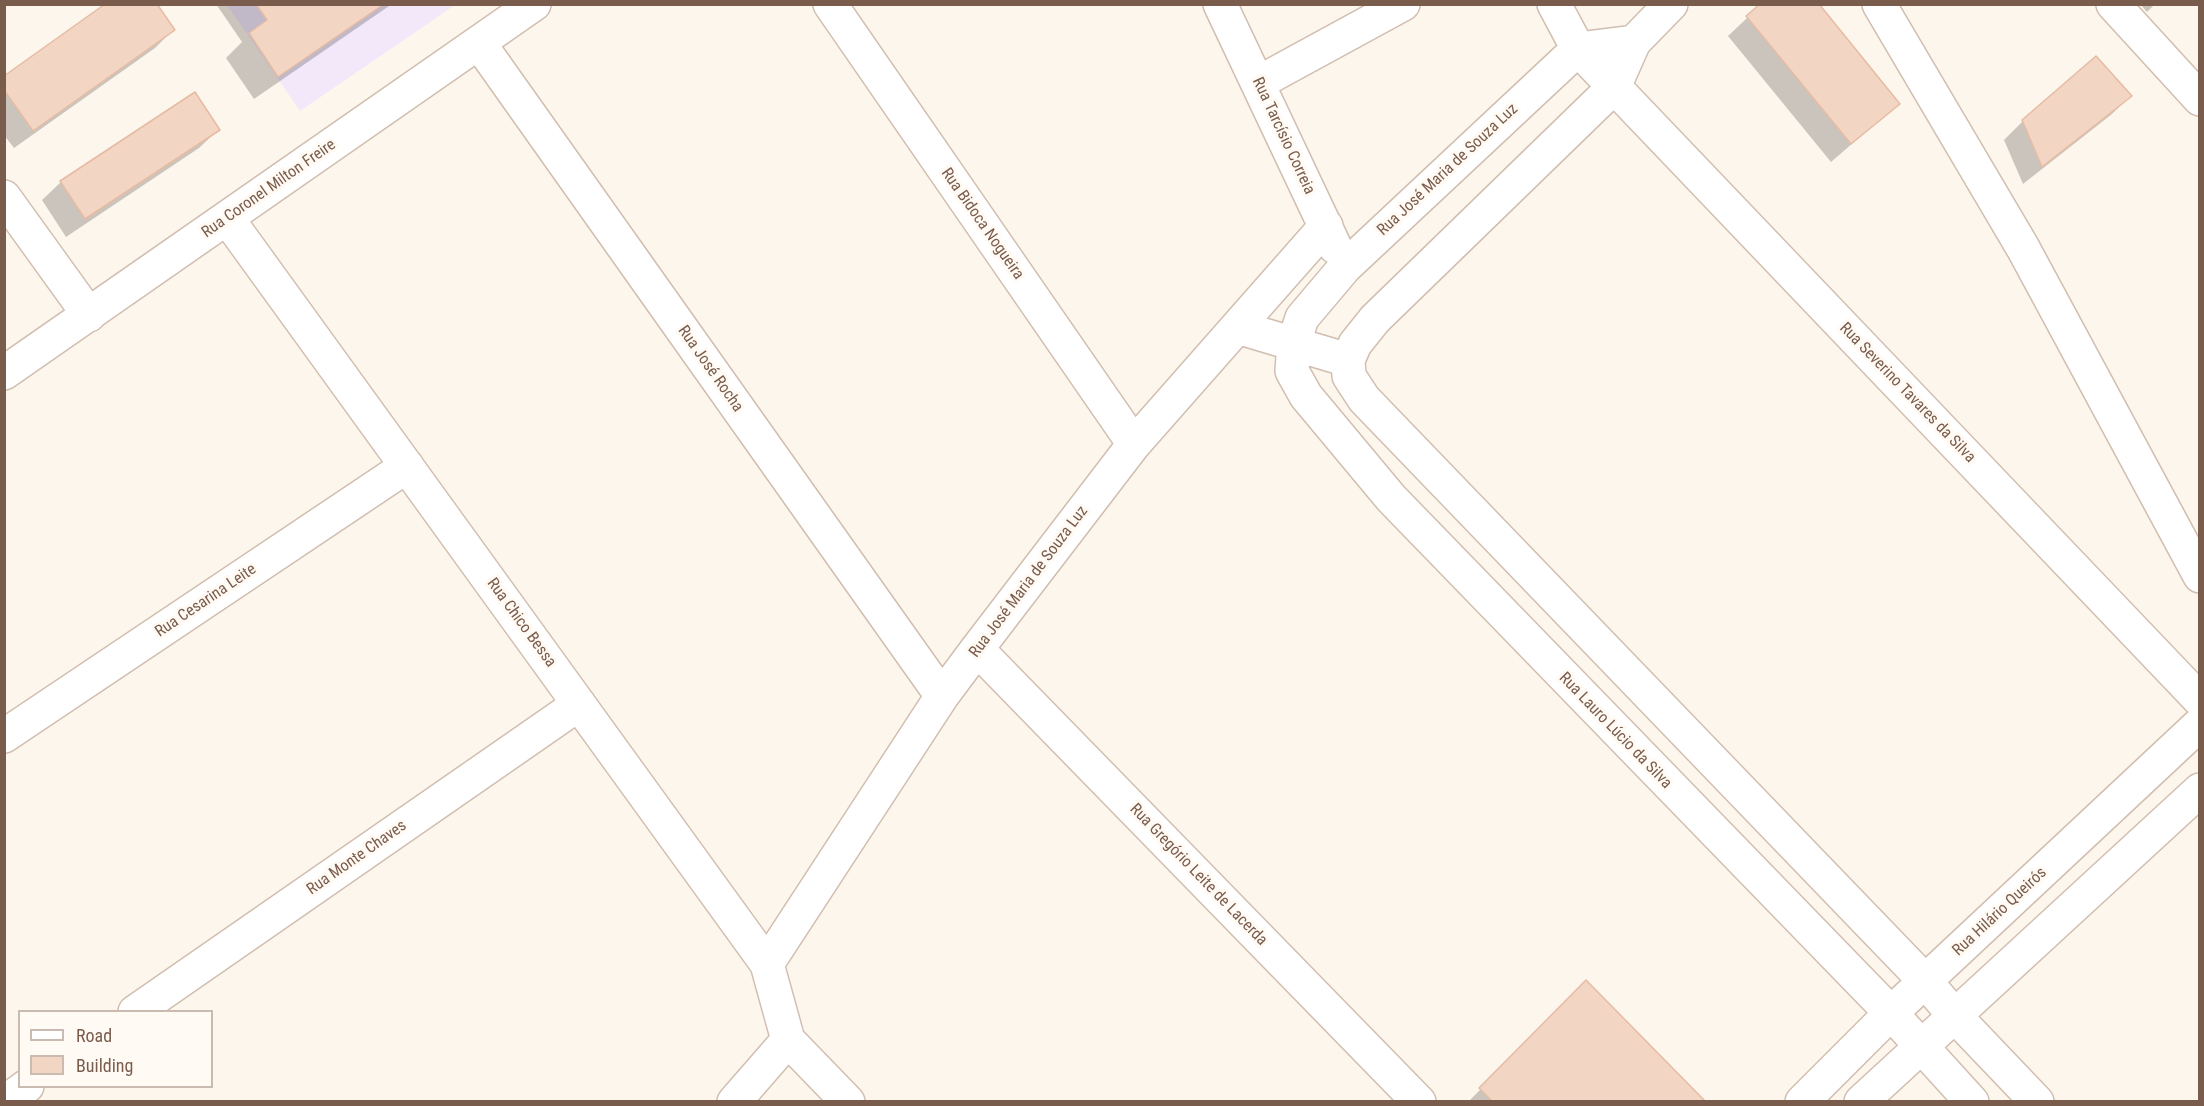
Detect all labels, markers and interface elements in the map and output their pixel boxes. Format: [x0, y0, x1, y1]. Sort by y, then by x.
street label: Rua Tarcísio Correia [1248, 74, 1318, 198]
street label: Rua José Maria de Souza Luz [1374, 100, 1522, 240]
street label: Rua Coronel Milton Freire [198, 136, 340, 242]
street label: Rua Bidoca Nogueira [936, 165, 1028, 283]
street label: Rua Severino Tavares da Silva [1835, 319, 1979, 467]
street label: Rua José Rocha [673, 322, 747, 416]
street label: Rua José Maria de Souza Luz [966, 502, 1092, 662]
street label: Rua Cesarina Leite [152, 560, 260, 642]
street label: Rua Chico Bessa [482, 575, 560, 671]
street label: Rua Lauro Lúcio da Silva [1555, 669, 1675, 793]
street label: Rua Gregório Leite de Lacerda [1125, 800, 1271, 950]
street label: Rua Monte Chaves [303, 817, 411, 899]
street label: Rua Hilário Queirós [1949, 864, 2051, 960]
legend [18, 1010, 213, 1088]
text: Road [76, 1025, 112, 1046]
text: Building [76, 1055, 133, 1076]

